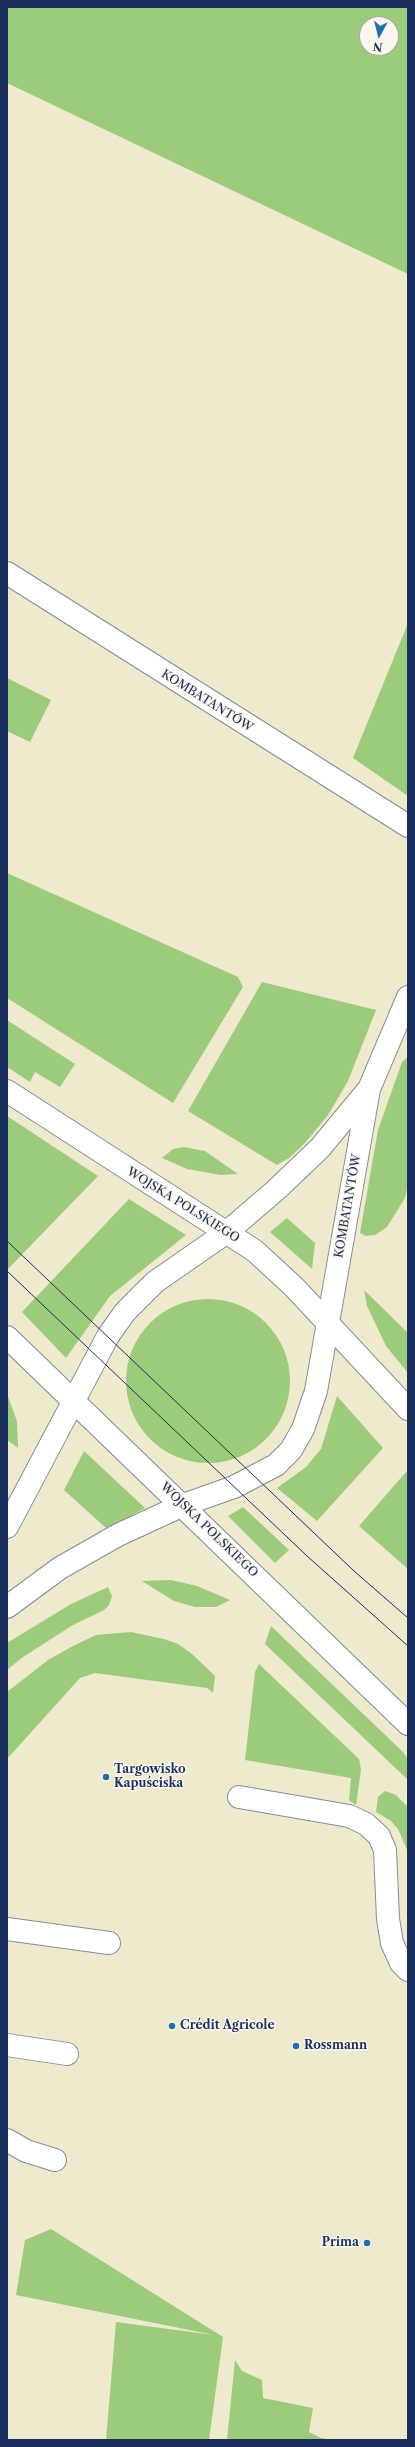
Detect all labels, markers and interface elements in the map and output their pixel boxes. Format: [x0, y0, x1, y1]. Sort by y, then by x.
north arrow [359, 16, 399, 56]
text: N [372, 39, 383, 54]
street label: KOMBATANTÓW [158, 667, 256, 735]
street label: KOMBATANTÓW [332, 1153, 364, 1259]
street label: WOJSKA POLSKIEGO [124, 1164, 242, 1246]
street label: WOJSKA POLSKIEGO [157, 1480, 261, 1580]
place label: Targowisko Kapuściska [114, 1763, 186, 1791]
marker: Targowisko Kapuściska [101, 1772, 111, 1782]
place label: Crédit Agricole [180, 2019, 275, 2033]
marker: Crédit Agricole [167, 2021, 177, 2031]
place label: Rossmann [304, 2039, 367, 2053]
marker: Rossmann [291, 2041, 301, 2051]
place label: Prima [322, 2236, 359, 2250]
marker: Prima [362, 2238, 372, 2248]

